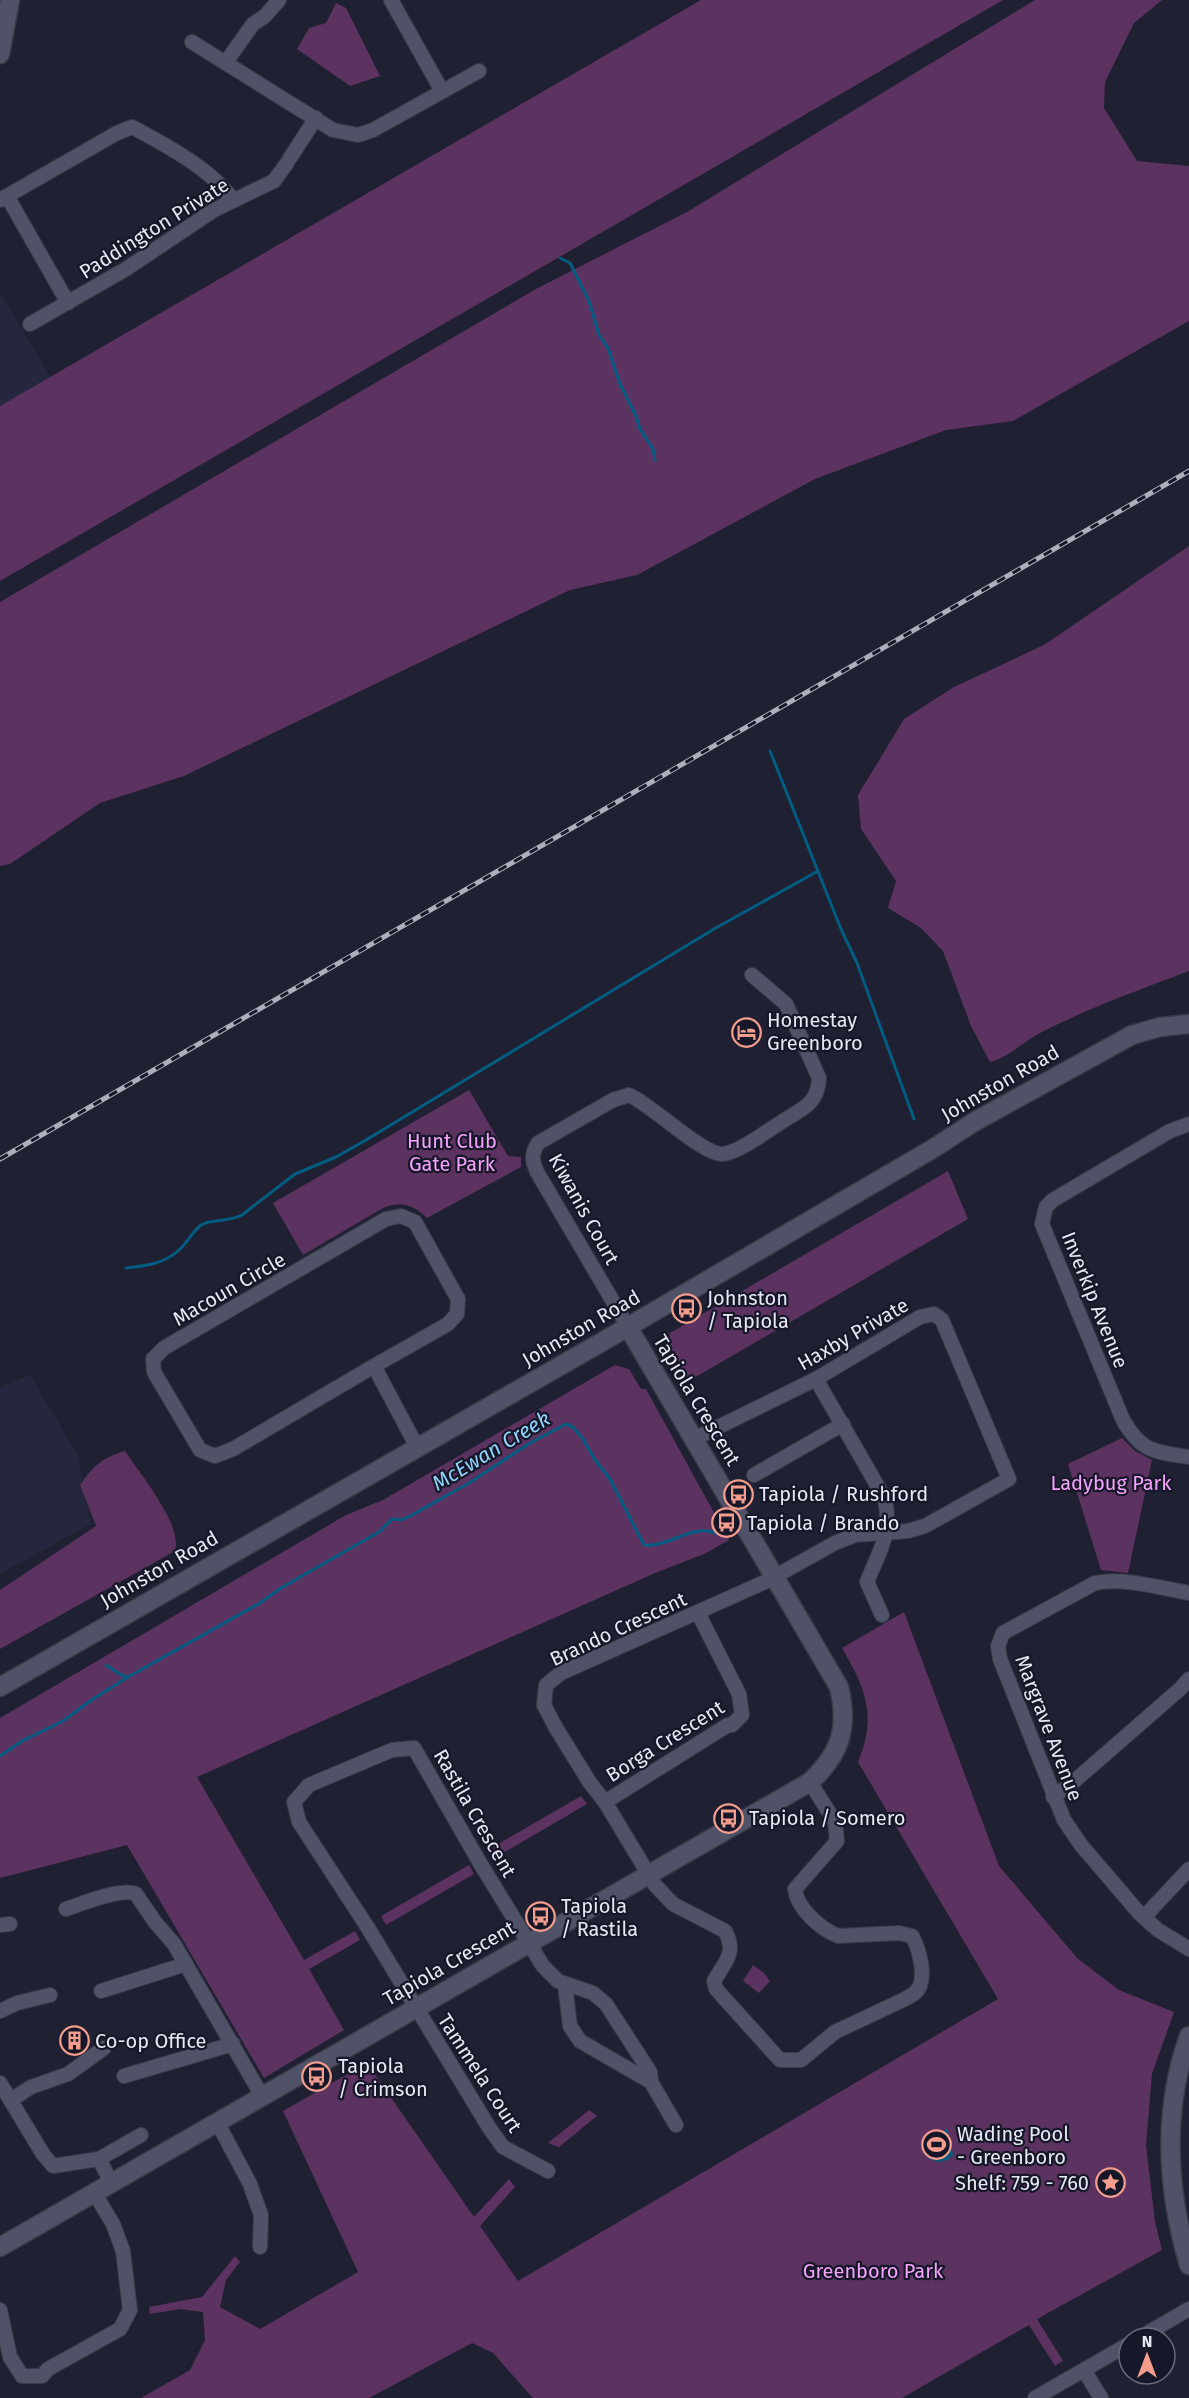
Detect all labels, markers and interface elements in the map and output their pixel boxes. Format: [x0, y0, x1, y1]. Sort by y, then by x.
street label: Paddington Private [75, 172, 233, 284]
place label: Homestay Greenboro [767, 1008, 863, 1055]
hotel icon: Homestay Greenboro [730, 1016, 762, 1048]
street label: Johnston Road [937, 1040, 1063, 1126]
park label: Hunt Club Gate Park [407, 1129, 497, 1176]
street label: Kiwanis Court [544, 1149, 625, 1269]
street label: Inverkip Avenue [1057, 1228, 1133, 1372]
street label: Macoun Circle [168, 1247, 290, 1331]
street label: Johnston Road [518, 1285, 644, 1371]
place label: Johnston / Tapiola [707, 1286, 789, 1333]
bus stop icon: Johnston / Tapiola [670, 1293, 702, 1325]
street label: Haxby Private [793, 1293, 913, 1375]
street label: Tapiola Crescent [648, 1330, 746, 1471]
water label: McEwan Creek [427, 1406, 555, 1496]
park label: Ladybug Park [1050, 1471, 1172, 1495]
bus stop icon: Tapiola / Rushford [722, 1478, 754, 1510]
place label: Tapiola / Rushford [759, 1482, 928, 1506]
bus stop icon: Tapiola / Brando [710, 1507, 742, 1539]
place label: Tapiola / Brando [747, 1511, 899, 1535]
street label: Johnston Road [96, 1526, 222, 1612]
street label: Brando Crescent [546, 1587, 691, 1671]
street label: Margrave Avenue [1010, 1652, 1088, 1804]
street label: Borga Crescent [602, 1695, 729, 1787]
street label: Rastila Crescent [429, 1745, 522, 1882]
bus stop icon: Tapiola / Somero [712, 1802, 744, 1834]
place label: Tapiola / Somero [749, 1806, 905, 1830]
place label: Tapiola / Rastila [561, 1894, 638, 1941]
bus stop icon: Tapiola / Rastila [524, 1901, 556, 1933]
street label: Tapiola Crescent [379, 1915, 520, 2011]
street label: Tammela Court [433, 2009, 528, 2137]
building icon: Co-op Office [58, 2025, 90, 2057]
place label: Co-op Office [95, 2029, 207, 2053]
place label: Tapiola / Crimson [338, 2054, 428, 2101]
bus stop icon: Tapiola / Crimson [301, 2061, 333, 2093]
place label: Wading Pool - Greenboro [957, 2122, 1069, 2169]
sports icon: Wading Pool - Greenboro [920, 2129, 952, 2161]
place icon: Shelf: 759 - 760 [1094, 2167, 1126, 2199]
place label: Shelf: 759 - 760 [955, 2171, 1089, 2195]
park label: Greenboro Park [803, 2259, 944, 2283]
north arrow [1117, 2326, 1177, 2386]
text: N [1142, 2332, 1152, 2351]

